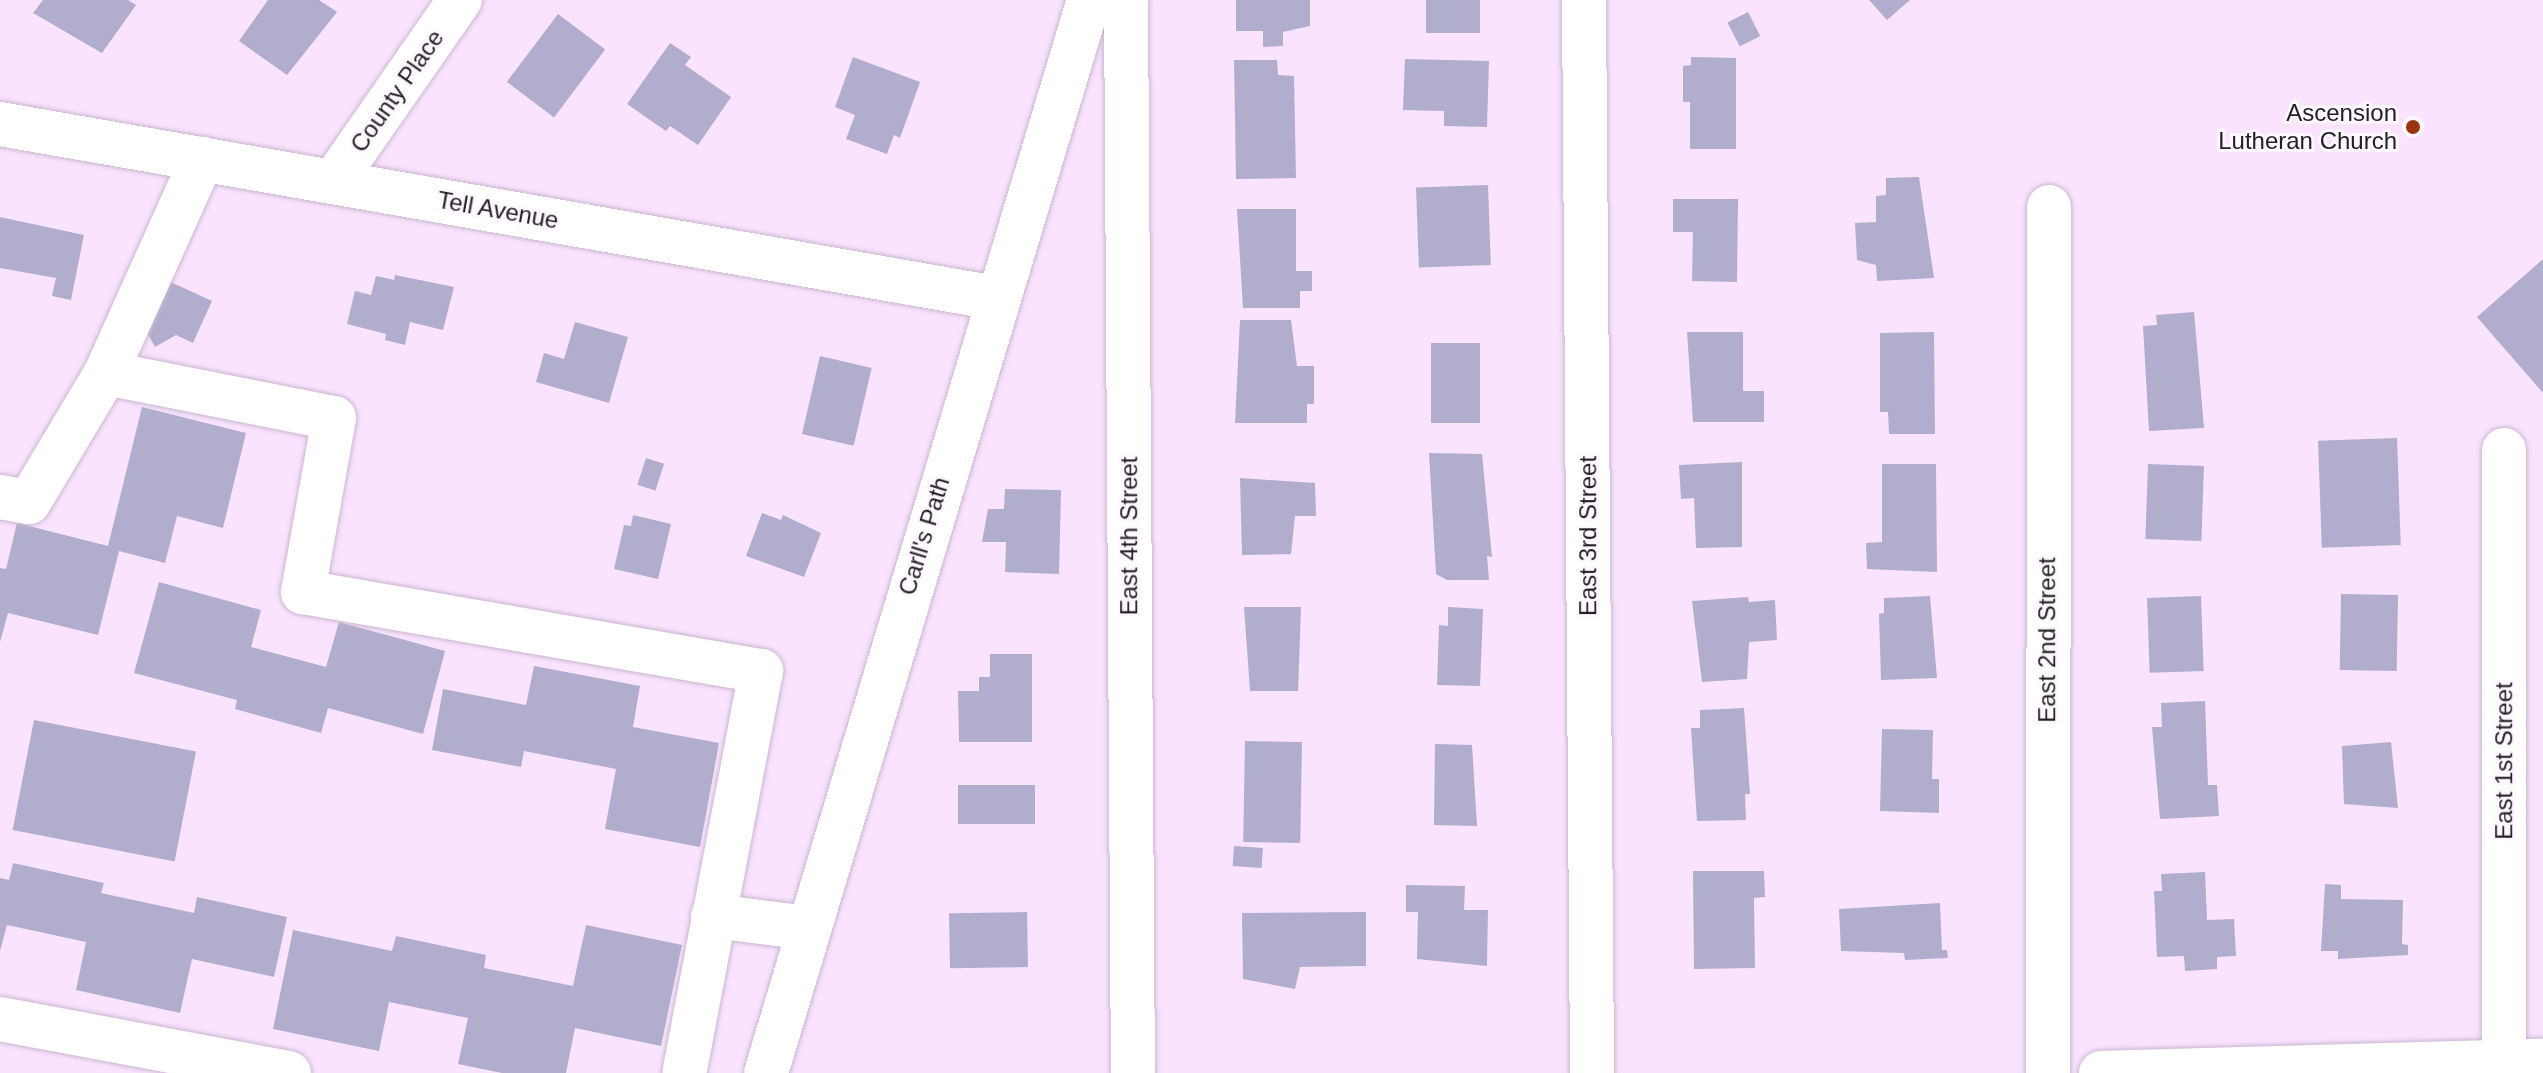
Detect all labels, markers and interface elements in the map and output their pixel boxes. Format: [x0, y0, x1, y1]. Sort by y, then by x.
street label: County Place [344, 24, 450, 158]
place label: Ascension Lutheran Church [2218, 99, 2397, 155]
marker: Ascension Lutheran Church [2404, 118, 2422, 136]
street label: Tell Avenue [435, 185, 561, 235]
street label: East 3rd Street [1574, 456, 1602, 616]
street label: East 4th Street [1115, 457, 1143, 615]
street label: Carll's Path [892, 473, 956, 599]
street label: East 2nd Street [2033, 557, 2061, 723]
street label: East 1st Street [2490, 682, 2518, 840]

